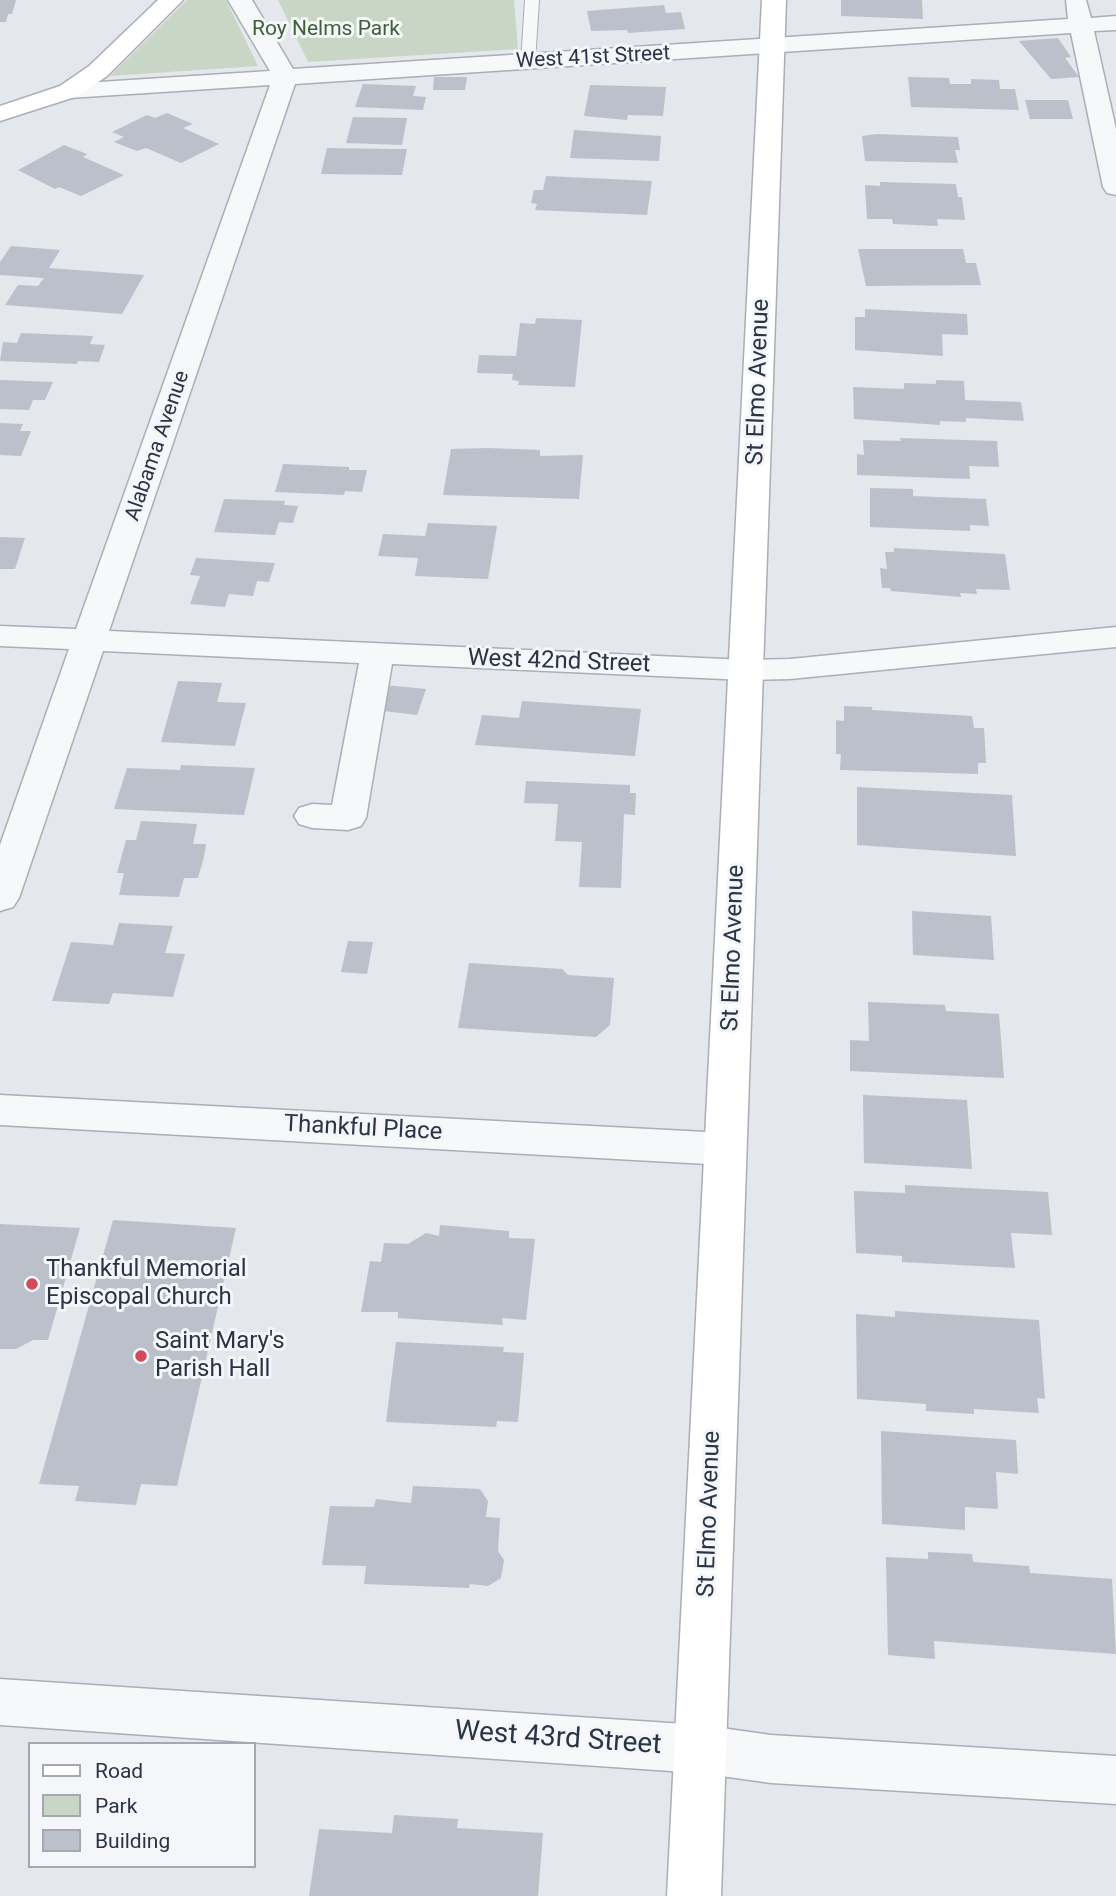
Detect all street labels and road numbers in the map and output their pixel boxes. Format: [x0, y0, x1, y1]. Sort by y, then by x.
street label: West 41st Street [515, 41, 671, 75]
street label: St Elmo Avenue [742, 298, 776, 466]
street label: Alabama Avenue [121, 368, 195, 524]
street label: West 42nd Street [467, 644, 651, 680]
street label: St Elmo Avenue [717, 864, 751, 1032]
street label: Thankful Place [283, 1110, 443, 1148]
street label: St Elmo Avenue [693, 1430, 727, 1598]
street label: West 43rd Street [454, 1715, 662, 1763]

